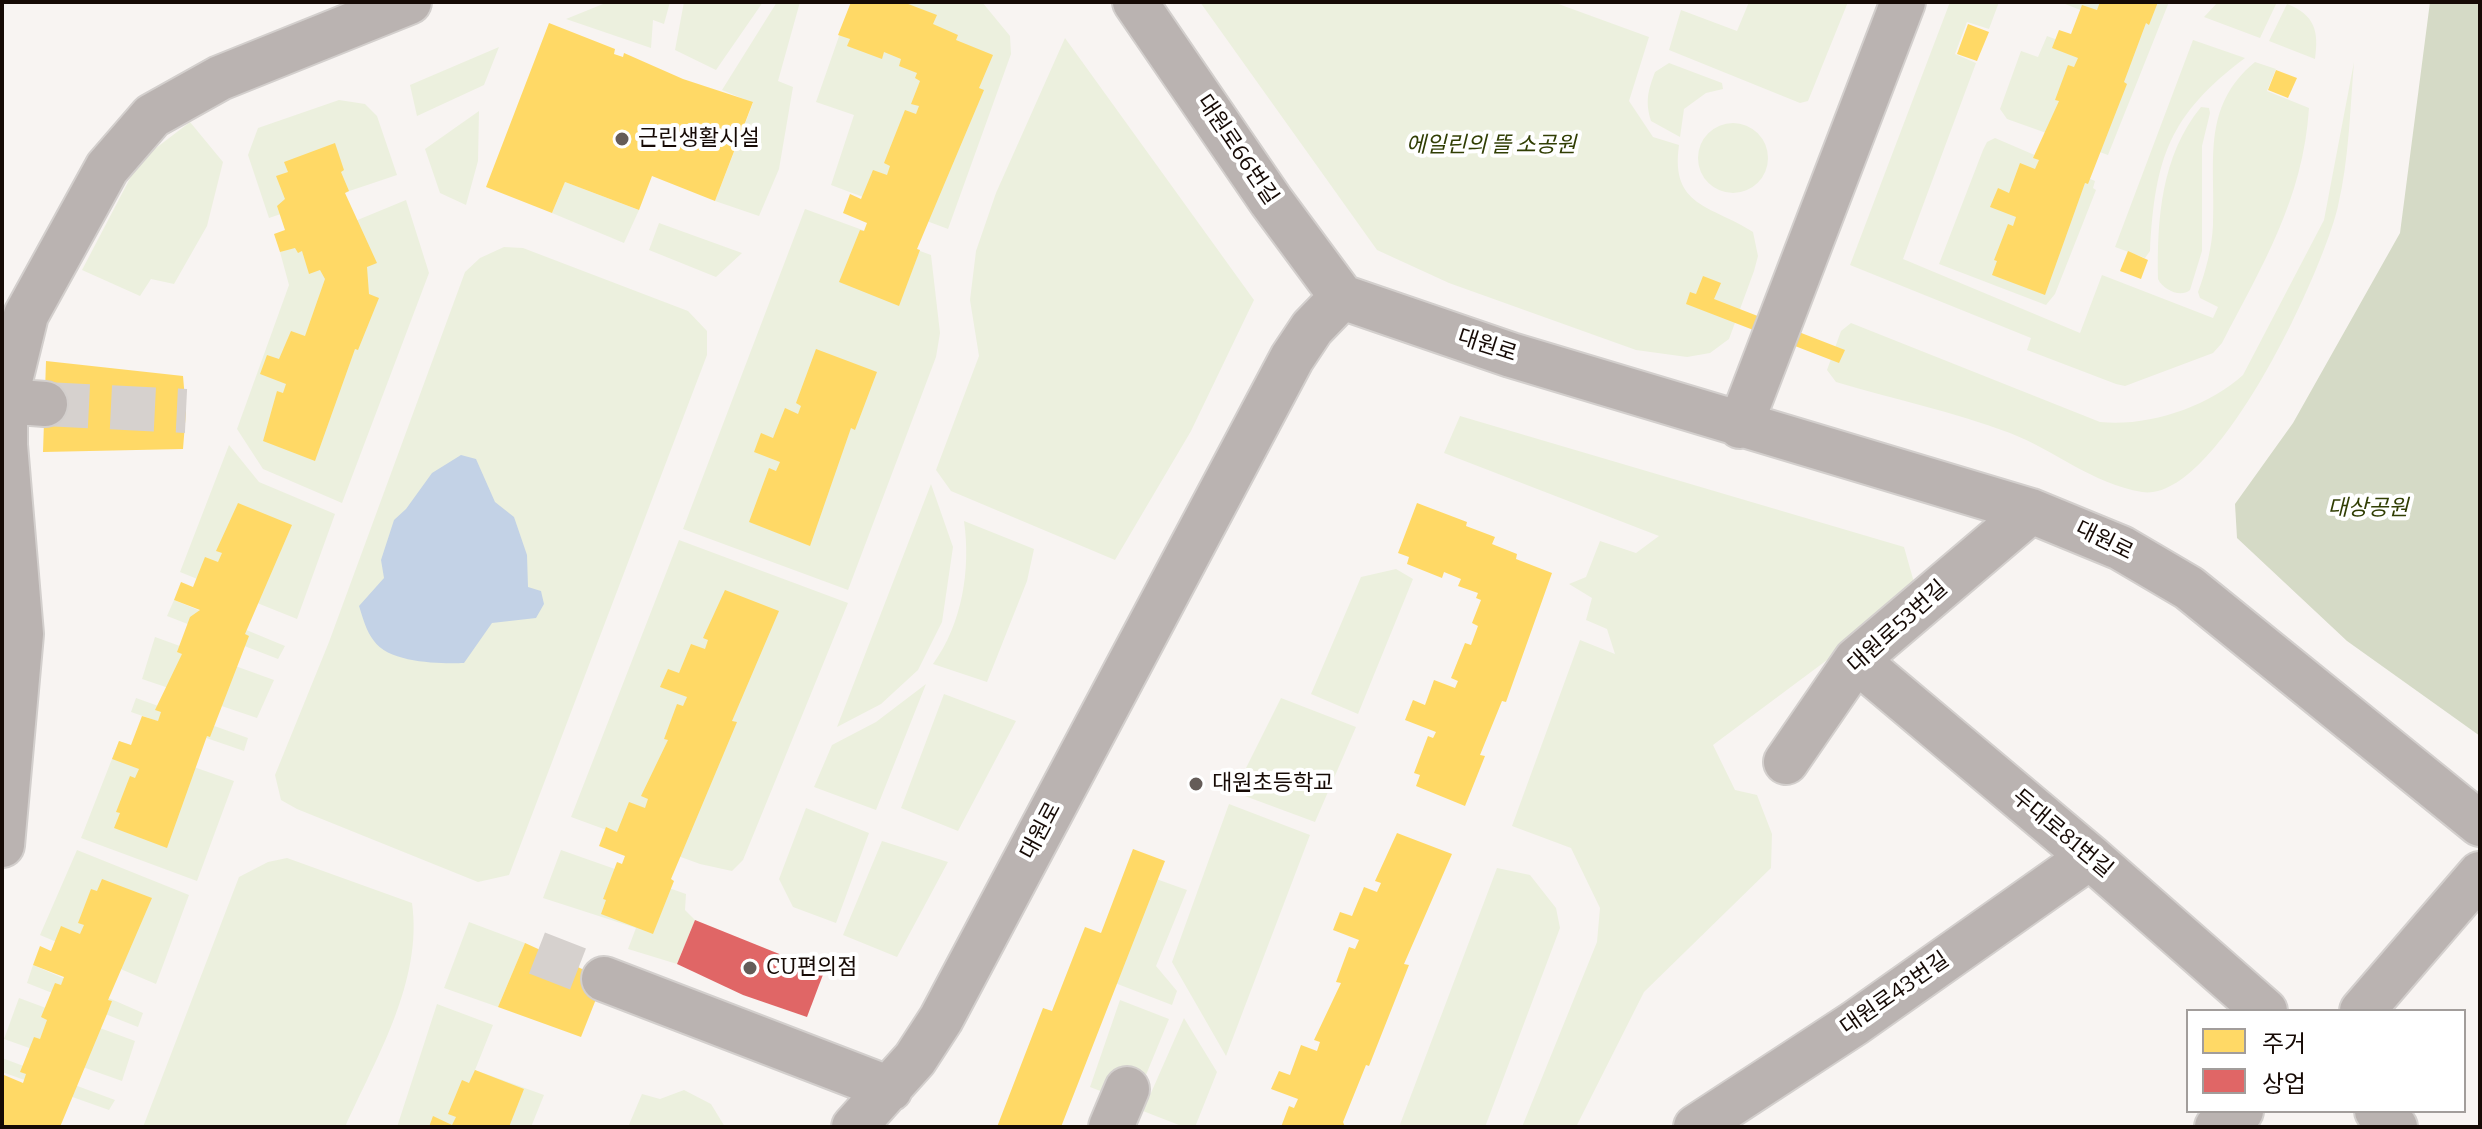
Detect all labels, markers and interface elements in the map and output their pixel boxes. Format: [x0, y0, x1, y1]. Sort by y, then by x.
street label: 대원로66번길 [1191, 90, 1283, 210]
place label: 근린생활시설 [638, 126, 759, 152]
marker: 근린생활시설 [613, 130, 631, 148]
park label: 에일린의 뜰 소공원 [1406, 133, 1576, 159]
street label: 대원로 [1454, 324, 1520, 368]
park label: 대상공원 [2328, 496, 2408, 522]
street label: 대원로 [2071, 516, 2137, 566]
street label: 대원로53번길 [1843, 575, 1953, 679]
place label: 대원초등학교 [1212, 771, 1333, 797]
marker: 대원초등학교 [1187, 775, 1205, 793]
street label: 두대로81번길 [2006, 784, 2118, 884]
street label: 대원로 [1015, 798, 1067, 864]
street label: 대원로43번길 [1836, 947, 1954, 1041]
place label: CU편의점 [766, 955, 857, 981]
marker: CU편의점 [741, 959, 759, 977]
legend [2186, 1009, 2466, 1113]
text: 주거 [2262, 1030, 2306, 1058]
text: 상업 [2262, 1070, 2306, 1098]

